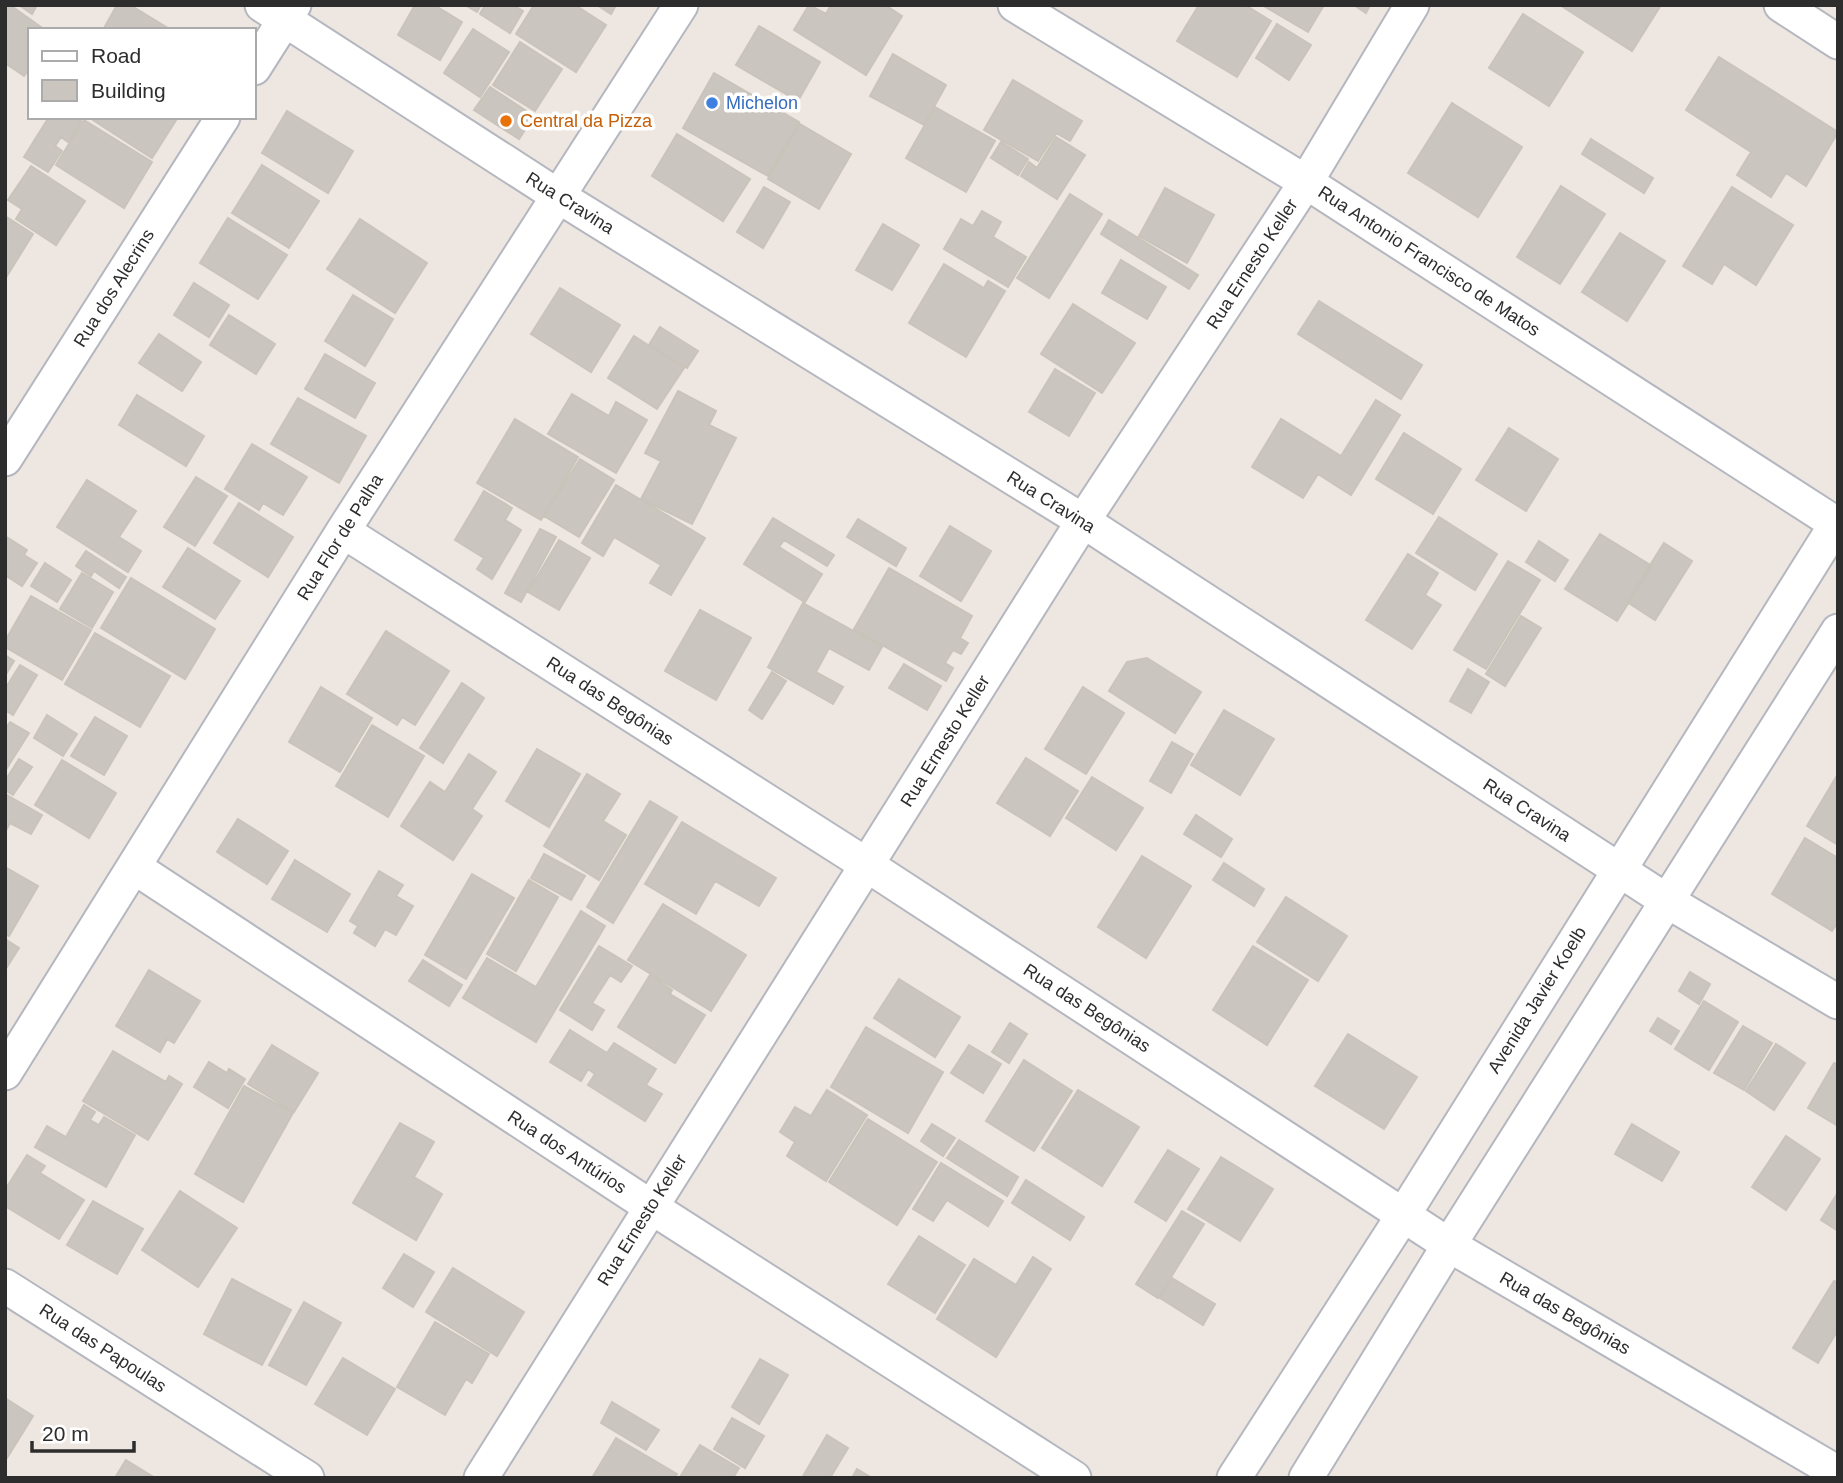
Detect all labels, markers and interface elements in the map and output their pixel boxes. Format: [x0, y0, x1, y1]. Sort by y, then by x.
legend [28, 28, 256, 119]
text: Road [91, 44, 141, 67]
text: Building [91, 79, 166, 102]
place label: Michelon [726, 93, 798, 113]
marker: Michelon [704, 95, 720, 111]
place label: Central da Pizza [520, 111, 653, 131]
marker: Central da Pizza [498, 113, 514, 129]
street label: Rua Cravina [522, 168, 619, 239]
street label: Rua Antonio Francisco de Matos [1314, 182, 1544, 340]
street label: Rua Ernesto Keller [1202, 195, 1302, 333]
street label: Rua dos Alecrins [70, 225, 158, 351]
street label: Rua Cravina [1003, 467, 1100, 538]
street label: Rua Flor de Palha [293, 469, 387, 604]
street label: Rua das Begônias [543, 653, 677, 749]
street label: Rua Ernesto Keller [896, 672, 994, 810]
street label: Rua Cravina [1480, 774, 1575, 846]
street label: Avenida Javier Koelb [1484, 923, 1590, 1077]
street label: Rua das Begônias [1020, 960, 1154, 1056]
street label: Rua dos Antúrios [504, 1106, 630, 1198]
street label: Rua Ernesto Keller [593, 1151, 691, 1289]
street label: Rua das Begônias [1496, 1268, 1634, 1358]
street label: Rua das Papoulas [36, 1300, 170, 1396]
scale bar [32, 1410, 133, 1454]
text: 20 m [42, 1422, 89, 1445]

